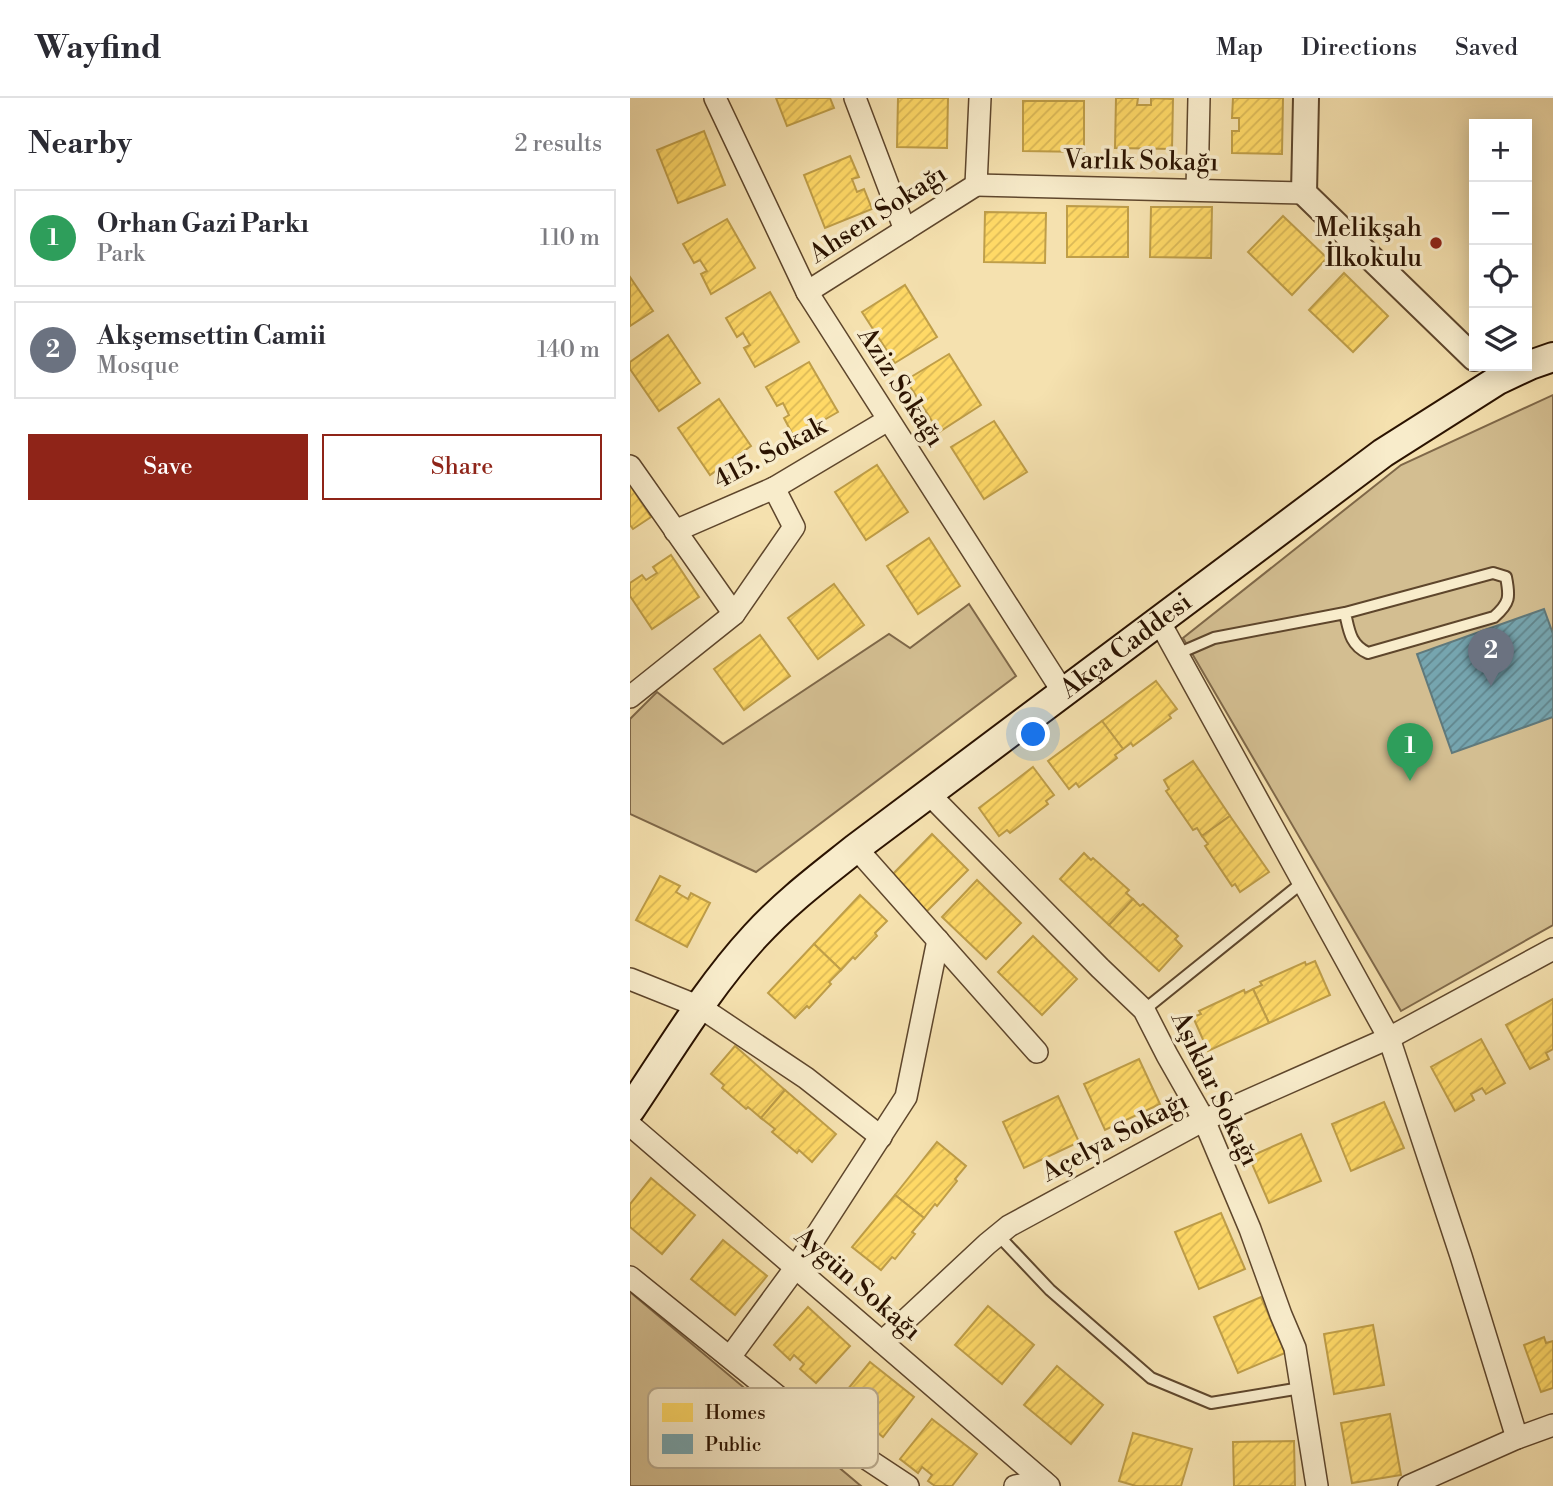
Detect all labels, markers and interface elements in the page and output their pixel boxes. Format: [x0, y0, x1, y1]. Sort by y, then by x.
text: Wayfind [35, 28, 162, 69]
text: Map [1216, 33, 1263, 63]
text: Directions [1301, 33, 1417, 63]
text: Saved [1455, 33, 1518, 63]
map controls [1469, 119, 1532, 371]
button: + [1469, 119, 1532, 182]
text: Nearby [28, 125, 132, 163]
text: 2 results [515, 130, 602, 158]
street label: Varlık Sokağı [1062, 144, 1219, 178]
street label: Ahsen Sokağı [802, 158, 953, 271]
button: − [1469, 182, 1532, 245]
text: Orhan Gazi Parkı [97, 208, 309, 240]
place label: Melikşah İlkokulu [1315, 212, 1422, 274]
text: 1 [47, 224, 59, 252]
text: 110 m [540, 224, 600, 252]
marker: Melikşah İlkokulu [1428, 235, 1444, 251]
text: Park [97, 240, 145, 268]
button: locate [1469, 245, 1532, 308]
button: layers [1469, 308, 1532, 371]
text: Akşemsettin Camii [97, 320, 326, 352]
street label: Aziz Sokağı [850, 320, 951, 453]
text: 2 [46, 336, 60, 364]
text: 140 m [537, 336, 600, 364]
text: Mosque [97, 352, 179, 380]
street label: 415. Sokak [708, 409, 833, 496]
button: Save [28, 434, 308, 500]
button: Share [322, 434, 602, 500]
street label: Akça Caddesi [1053, 586, 1198, 706]
pin: 2 [1468, 628, 1514, 686]
your location [1016, 717, 1050, 751]
pin: 1 [1387, 723, 1433, 781]
street label: Aşıklar Sokağı [1163, 1006, 1266, 1171]
street label: Açelya Sokağı [1035, 1085, 1194, 1189]
street label: Aygün Sokağı [788, 1220, 928, 1348]
legend [648, 1388, 878, 1468]
text: Homes [705, 1401, 765, 1425]
text: Public [705, 1433, 761, 1457]

